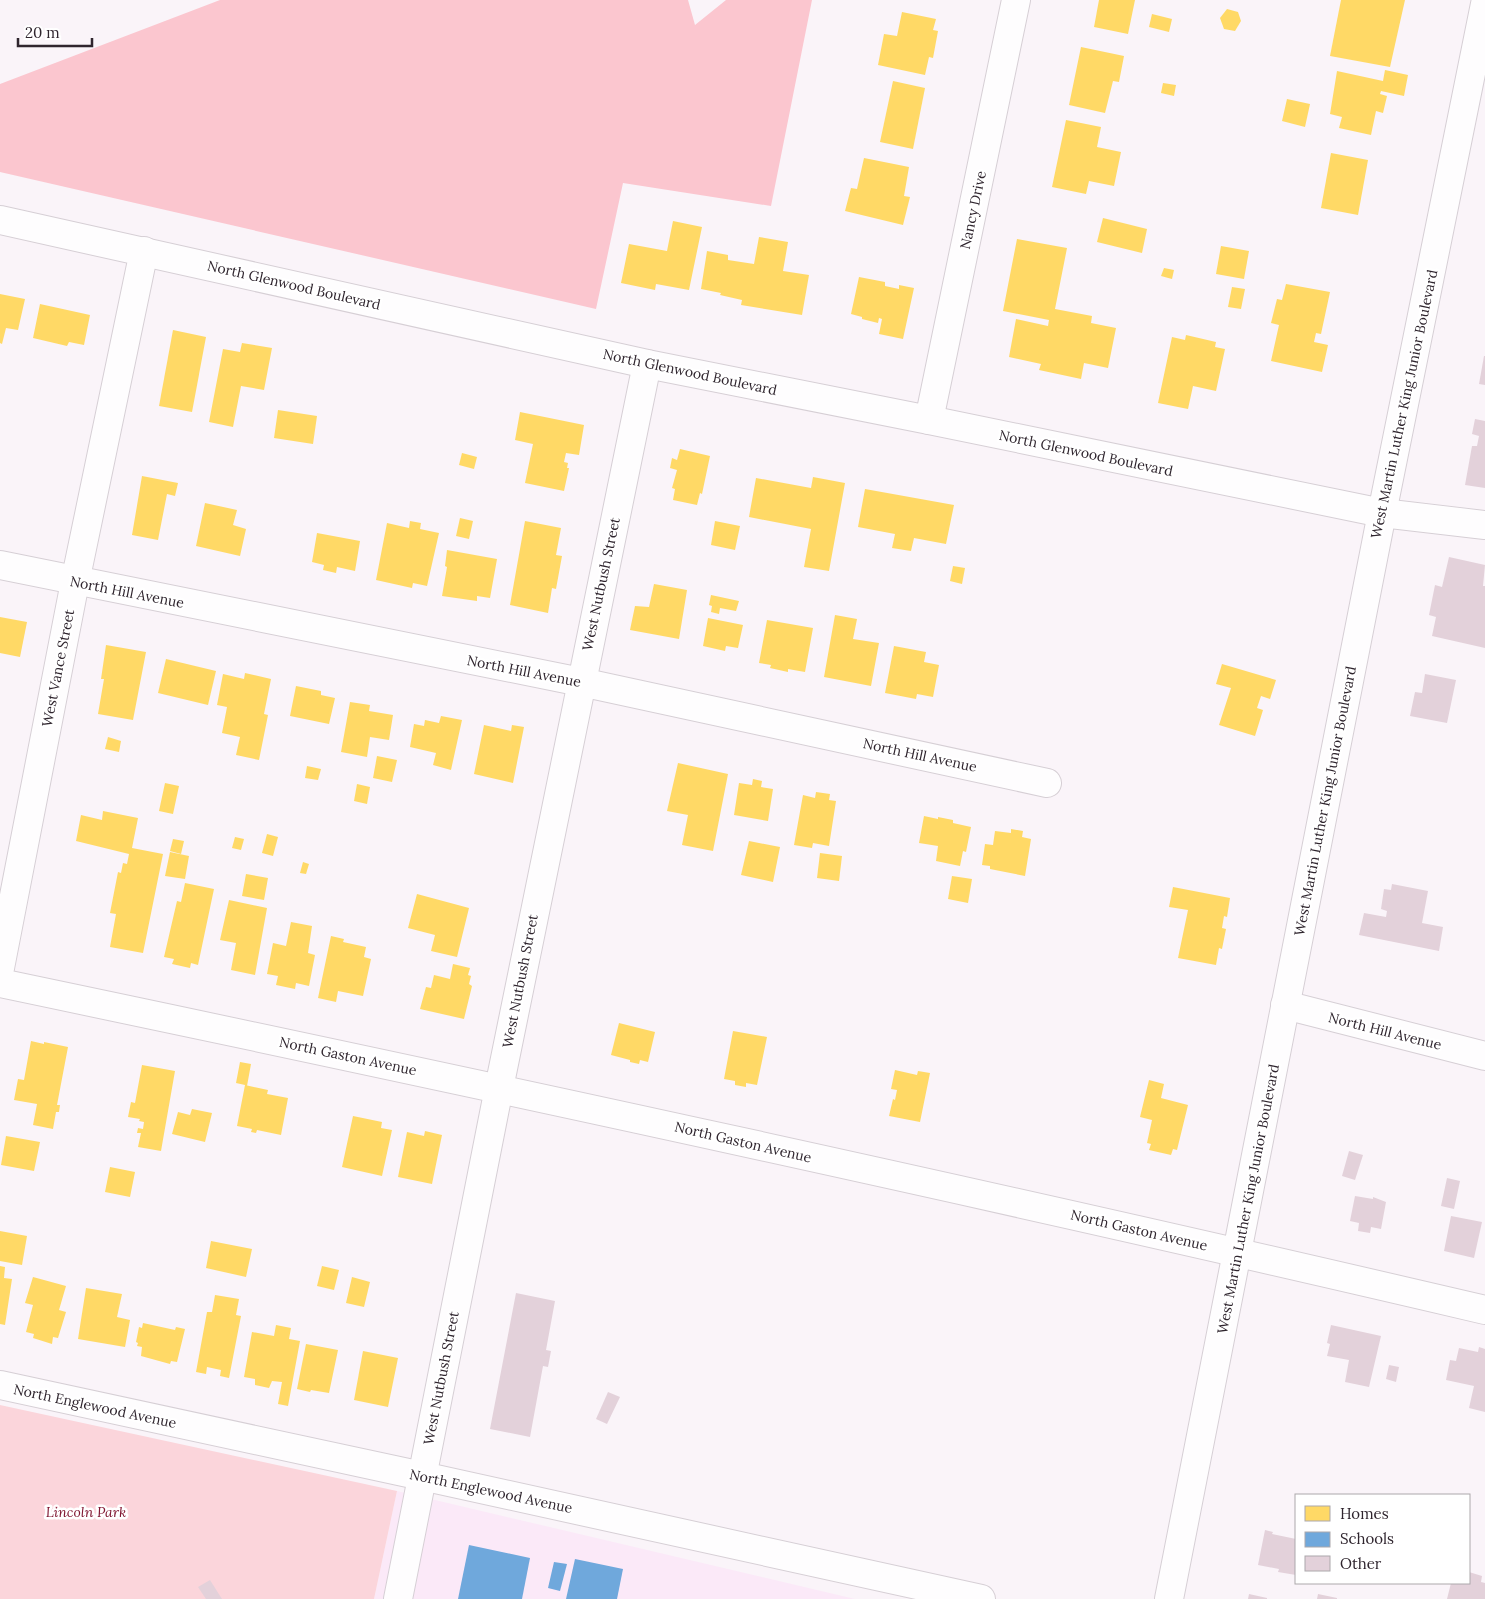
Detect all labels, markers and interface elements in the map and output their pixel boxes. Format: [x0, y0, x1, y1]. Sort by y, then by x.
scale bar [18, 15, 91, 47]
text: 20 m [25, 23, 60, 42]
street label: Nancy Drive [956, 169, 990, 251]
street label: North Glenwood Boulevard [206, 256, 382, 314]
street label: West Martin Luther King Junior Boulevard [1367, 268, 1441, 540]
street label: North Glenwood Boulevard [601, 345, 779, 399]
street label: North Glenwood Boulevard [997, 426, 1175, 480]
street label: West Nutbush Street [578, 515, 624, 652]
street label: North Hill Avenue [68, 572, 186, 612]
street label: West Vance Street [38, 607, 78, 728]
street label: North Hill Avenue [465, 651, 583, 691]
street label: West Martin Luther King Junior Boulevard [1290, 665, 1360, 937]
street label: North Hill Avenue [861, 734, 979, 776]
street label: West Nutbush Street [498, 912, 542, 1049]
street label: North Hill Avenue [1327, 1008, 1444, 1054]
street label: North Gaston Avenue [278, 1033, 419, 1079]
street label: West Martin Luther King Junior Boulevard [1213, 1063, 1283, 1335]
street label: North Gaston Avenue [673, 1117, 814, 1167]
street label: North Gaston Avenue [1069, 1205, 1210, 1255]
street label: West Nutbush Street [419, 1309, 463, 1446]
street label: North Englewood Avenue [12, 1380, 178, 1432]
street label: North Englewood Avenue [408, 1465, 574, 1517]
legend [1295, 1494, 1470, 1584]
park label: Lincoln Park [46, 1503, 126, 1521]
text: Homes [1340, 1504, 1389, 1523]
text: Schools [1340, 1529, 1394, 1548]
text: Other [1340, 1554, 1382, 1573]

